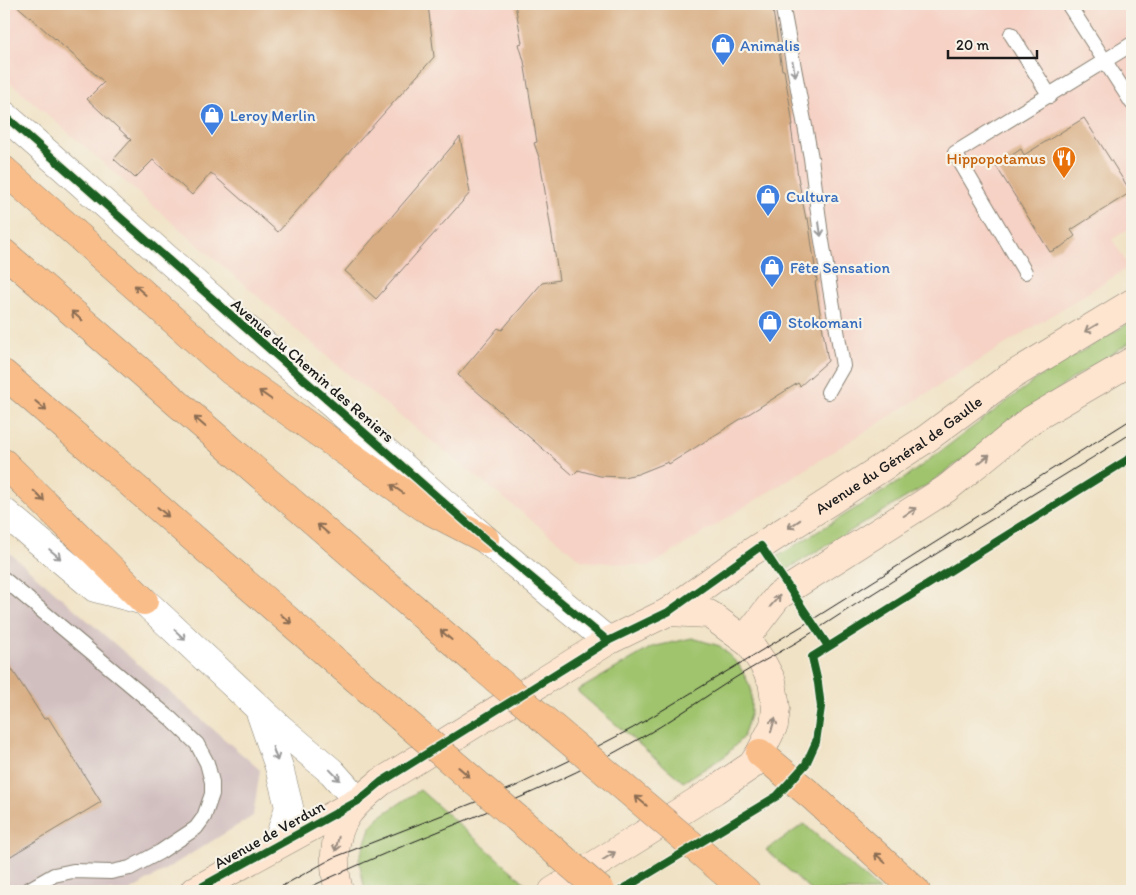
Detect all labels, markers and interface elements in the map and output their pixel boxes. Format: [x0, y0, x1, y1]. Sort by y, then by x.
scale bar [948, 28, 1037, 60]
shop icon: Animalis [710, 32, 736, 66]
place label: Animalis [740, 36, 800, 55]
text: 20 m [956, 36, 990, 54]
one-way arrow [789, 61, 799, 77]
shop icon: Leroy Merlin [199, 102, 225, 136]
place label: Leroy Merlin [230, 106, 316, 125]
restaurant icon: Hippopotamus [1051, 145, 1077, 179]
place label: Hippopotamus [947, 149, 1046, 168]
shop icon: Cultura [755, 183, 781, 217]
place label: Cultura [786, 187, 840, 206]
one-way arrow [816, 221, 826, 237]
shop icon: Fête Sensation [759, 254, 785, 288]
place label: Fête Sensation [790, 258, 890, 277]
one-way arrow [134, 285, 147, 296]
street label: Avenue du Chemin des Reniers [227, 294, 398, 446]
shop icon: Stokomani [757, 309, 783, 343]
one-way arrow [70, 310, 83, 322]
place label: Stokomani [788, 313, 862, 332]
one-way arrow [1084, 324, 1098, 334]
one-way arrow [258, 390, 272, 400]
street label: Avenue du Général de Gaulle [812, 392, 986, 518]
one-way arrow [34, 400, 47, 412]
one-way arrow [193, 417, 206, 428]
one-way arrow [977, 453, 990, 464]
one-way arrow [391, 483, 404, 494]
one-way arrow [33, 490, 45, 503]
one-way arrow [157, 506, 170, 518]
one-way arrow [903, 506, 917, 516]
one-way arrow [787, 518, 801, 529]
one-way arrow [316, 523, 329, 534]
one-way arrow [48, 549, 61, 560]
one-way arrow [769, 594, 780, 607]
one-way arrow [280, 613, 293, 624]
one-way arrow [173, 629, 186, 641]
one-way arrow [439, 629, 452, 641]
one-way arrow [768, 717, 778, 733]
one-way arrow [271, 746, 280, 761]
one-way arrow [457, 766, 470, 778]
one-way arrow [328, 769, 340, 781]
street label: Avenue de Verdun [211, 796, 328, 873]
one-way arrow [634, 796, 647, 807]
one-way arrow [332, 835, 341, 851]
one-way arrow [602, 851, 616, 861]
one-way arrow [873, 852, 886, 864]

